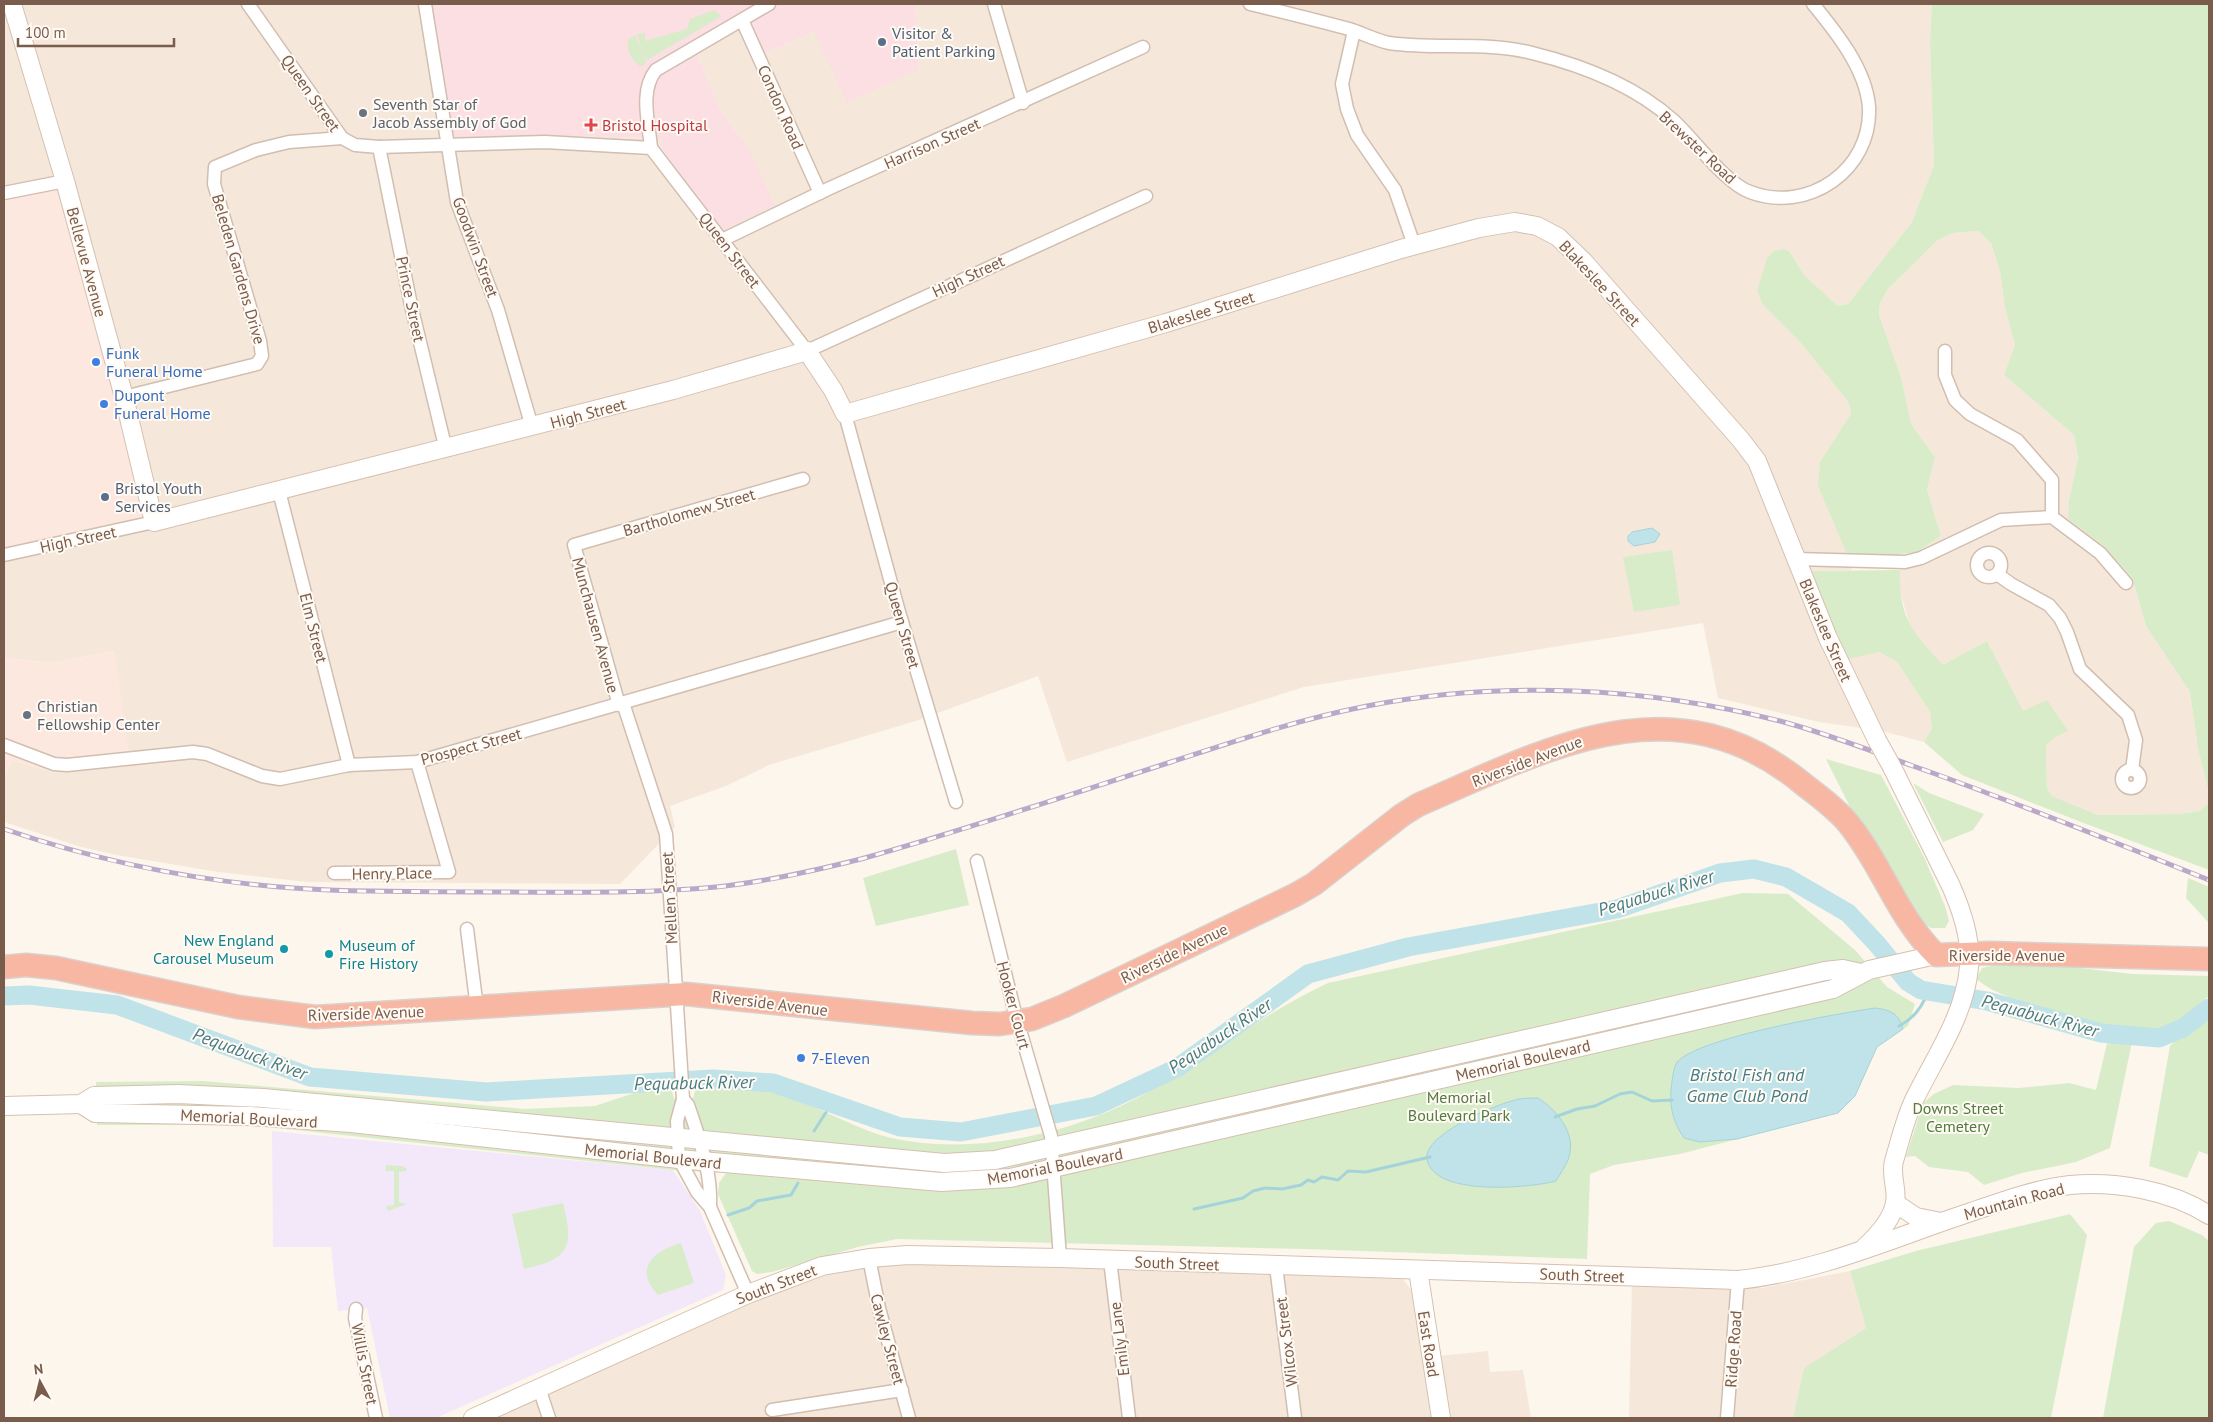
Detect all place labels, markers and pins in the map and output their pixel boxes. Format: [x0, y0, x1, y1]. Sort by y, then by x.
place label: Visitor & Patient Parking [891, 23, 996, 61]
marker: Visitor & Patient Parking [876, 36, 888, 48]
place label: Seventh Star of Jacob Assembly of God [372, 94, 527, 132]
marker: Seventh Star of Jacob Assembly of God [357, 107, 369, 119]
place label: Bristol Hospital [602, 115, 708, 135]
marker: Bristol Hospital [584, 118, 598, 132]
place label: Funk Funeral Home [106, 343, 203, 381]
marker: Funk Funeral Home [90, 356, 102, 368]
place label: Dupont Funeral Home [114, 385, 211, 423]
marker: Dupont Funeral Home [98, 398, 110, 410]
place label: Bristol Youth Services [115, 478, 202, 516]
marker: Bristol Youth Services [99, 491, 111, 503]
place label: Christian Fellowship Center [37, 696, 160, 734]
marker: Christian Fellowship Center [21, 709, 33, 721]
place label: New England Carousel Museum [153, 930, 274, 968]
place label: Museum of Fire History [339, 935, 418, 973]
marker: New England Carousel Museum [278, 943, 290, 955]
marker: Museum of Fire History [323, 948, 335, 960]
place label: 7-Eleven [811, 1048, 870, 1068]
marker: 7-Eleven [795, 1052, 807, 1064]

